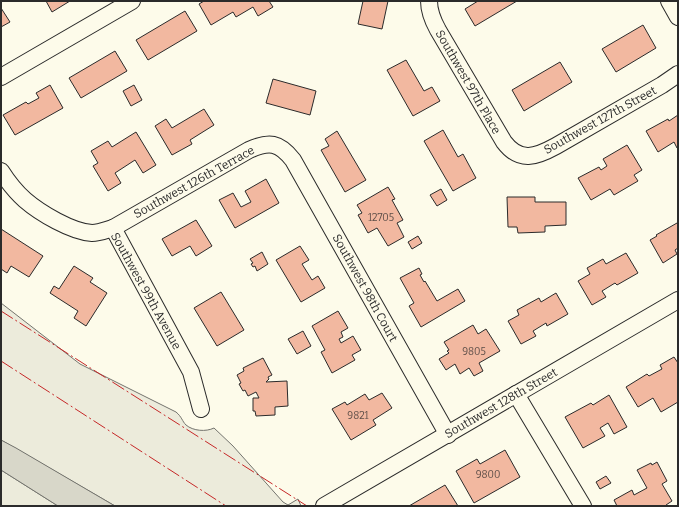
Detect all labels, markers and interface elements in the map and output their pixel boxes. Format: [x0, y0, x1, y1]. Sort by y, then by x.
street label: Southwest 97th Place [433, 28, 503, 136]
street label: Southwest 127th Street [541, 83, 659, 157]
street label: Southwest 126th Terrace [131, 143, 257, 221]
house number: 12705 [368, 212, 394, 224]
street label: Southwest 99th Avenue [108, 230, 184, 352]
street label: Southwest 98th Court [330, 232, 401, 345]
house number: 9805 [462, 346, 486, 358]
street label: Southwest 128th Street [442, 365, 560, 441]
house number: 9821 [347, 410, 369, 422]
house number: 9800 [476, 469, 500, 481]

